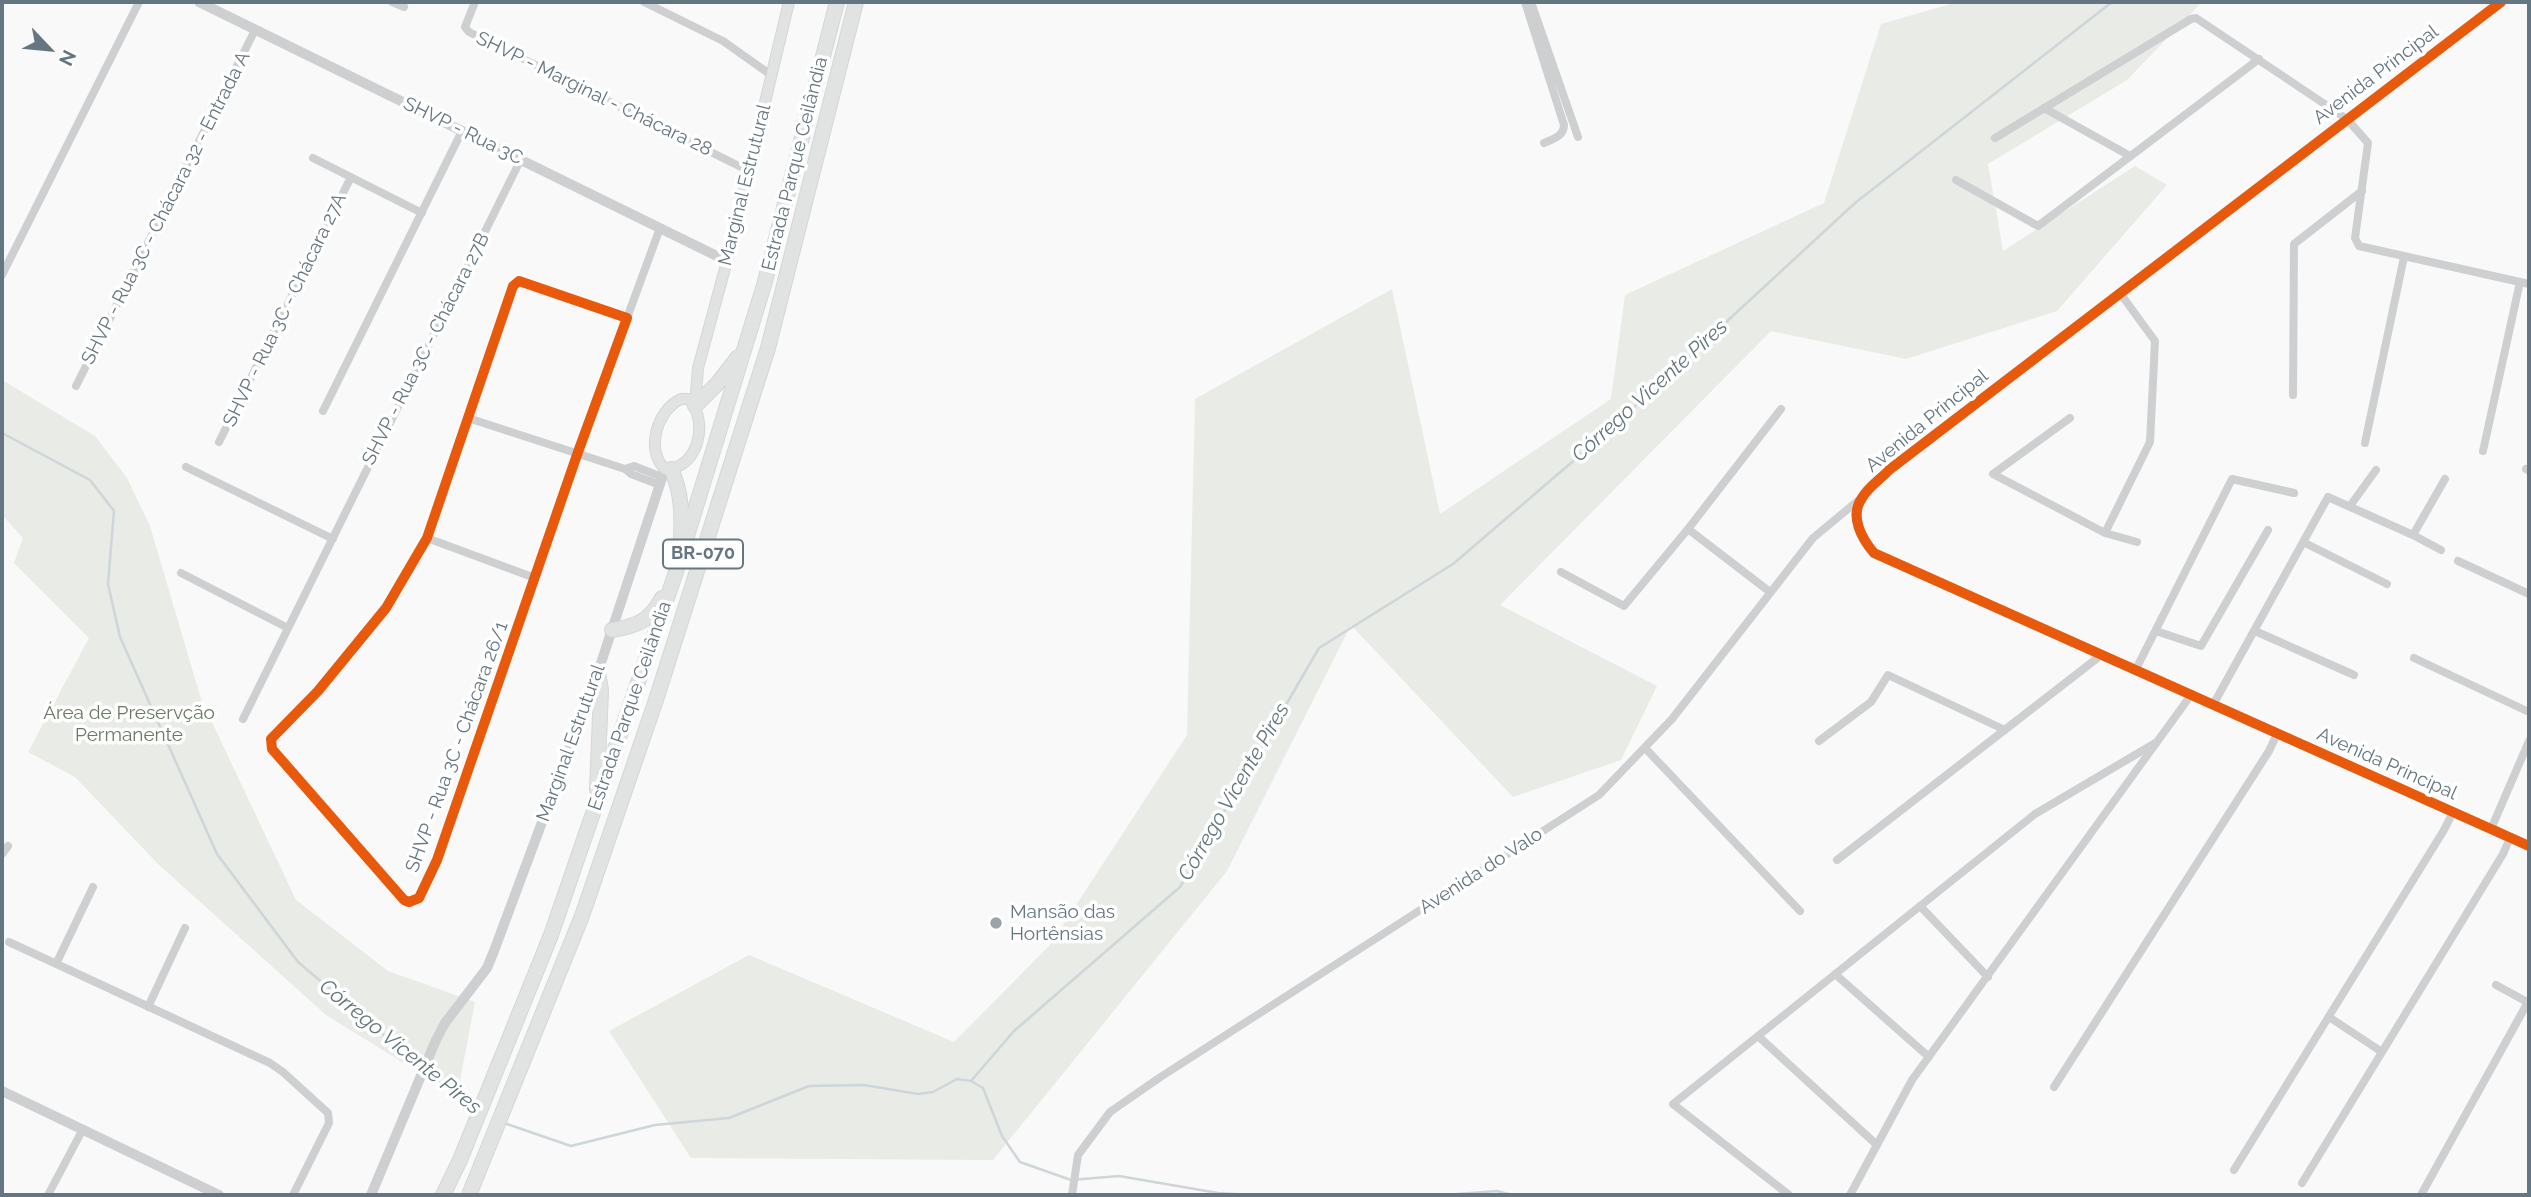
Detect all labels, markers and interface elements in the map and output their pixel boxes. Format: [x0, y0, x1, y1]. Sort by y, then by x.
north arrow [14, 14, 84, 84]
street label: Avenida Principal [2309, 20, 2443, 130]
street label: SHVP - Marginal - Chácara 28 [472, 27, 716, 161]
text: N [55, 47, 81, 70]
street label: SHVP - Rua 3C - Chácara 32 - Entrada A [77, 48, 255, 368]
street label: Estrada Parque Ceilândia [757, 55, 833, 273]
street label: SHVP - Rua 3C [400, 92, 526, 170]
street label: Marginal Estrutural [714, 102, 776, 268]
street label: SHVP - Rua 3C - Chácara 27A [218, 190, 352, 430]
street label: SHVP - Rua 3C - Chácara 27B [357, 229, 495, 469]
water label: Córrego Vicente Pires [1567, 314, 1733, 468]
street label: Avenida Principal [1861, 365, 1993, 477]
road number: BR-070 [663, 540, 743, 568]
street label: Estrada Parque Ceilândia [583, 598, 677, 814]
street label: SHVP - Rua 3C - Chácara 26/1 [401, 618, 513, 876]
street label: Marginal Estrutural [532, 661, 610, 825]
water label: Córrego Vicente Pires [1173, 699, 1295, 885]
park label: Área de Preservção Permanente [43, 702, 215, 746]
street label: Avenida Principal [2313, 723, 2461, 805]
street label: Avenida do Valo [1415, 823, 1547, 919]
place label: Mansão das Hortênsias [1010, 901, 1115, 945]
marker: Mansão das Hortênsias [988, 915, 1004, 931]
water label: Córrego Vicente Pires [314, 974, 486, 1120]

